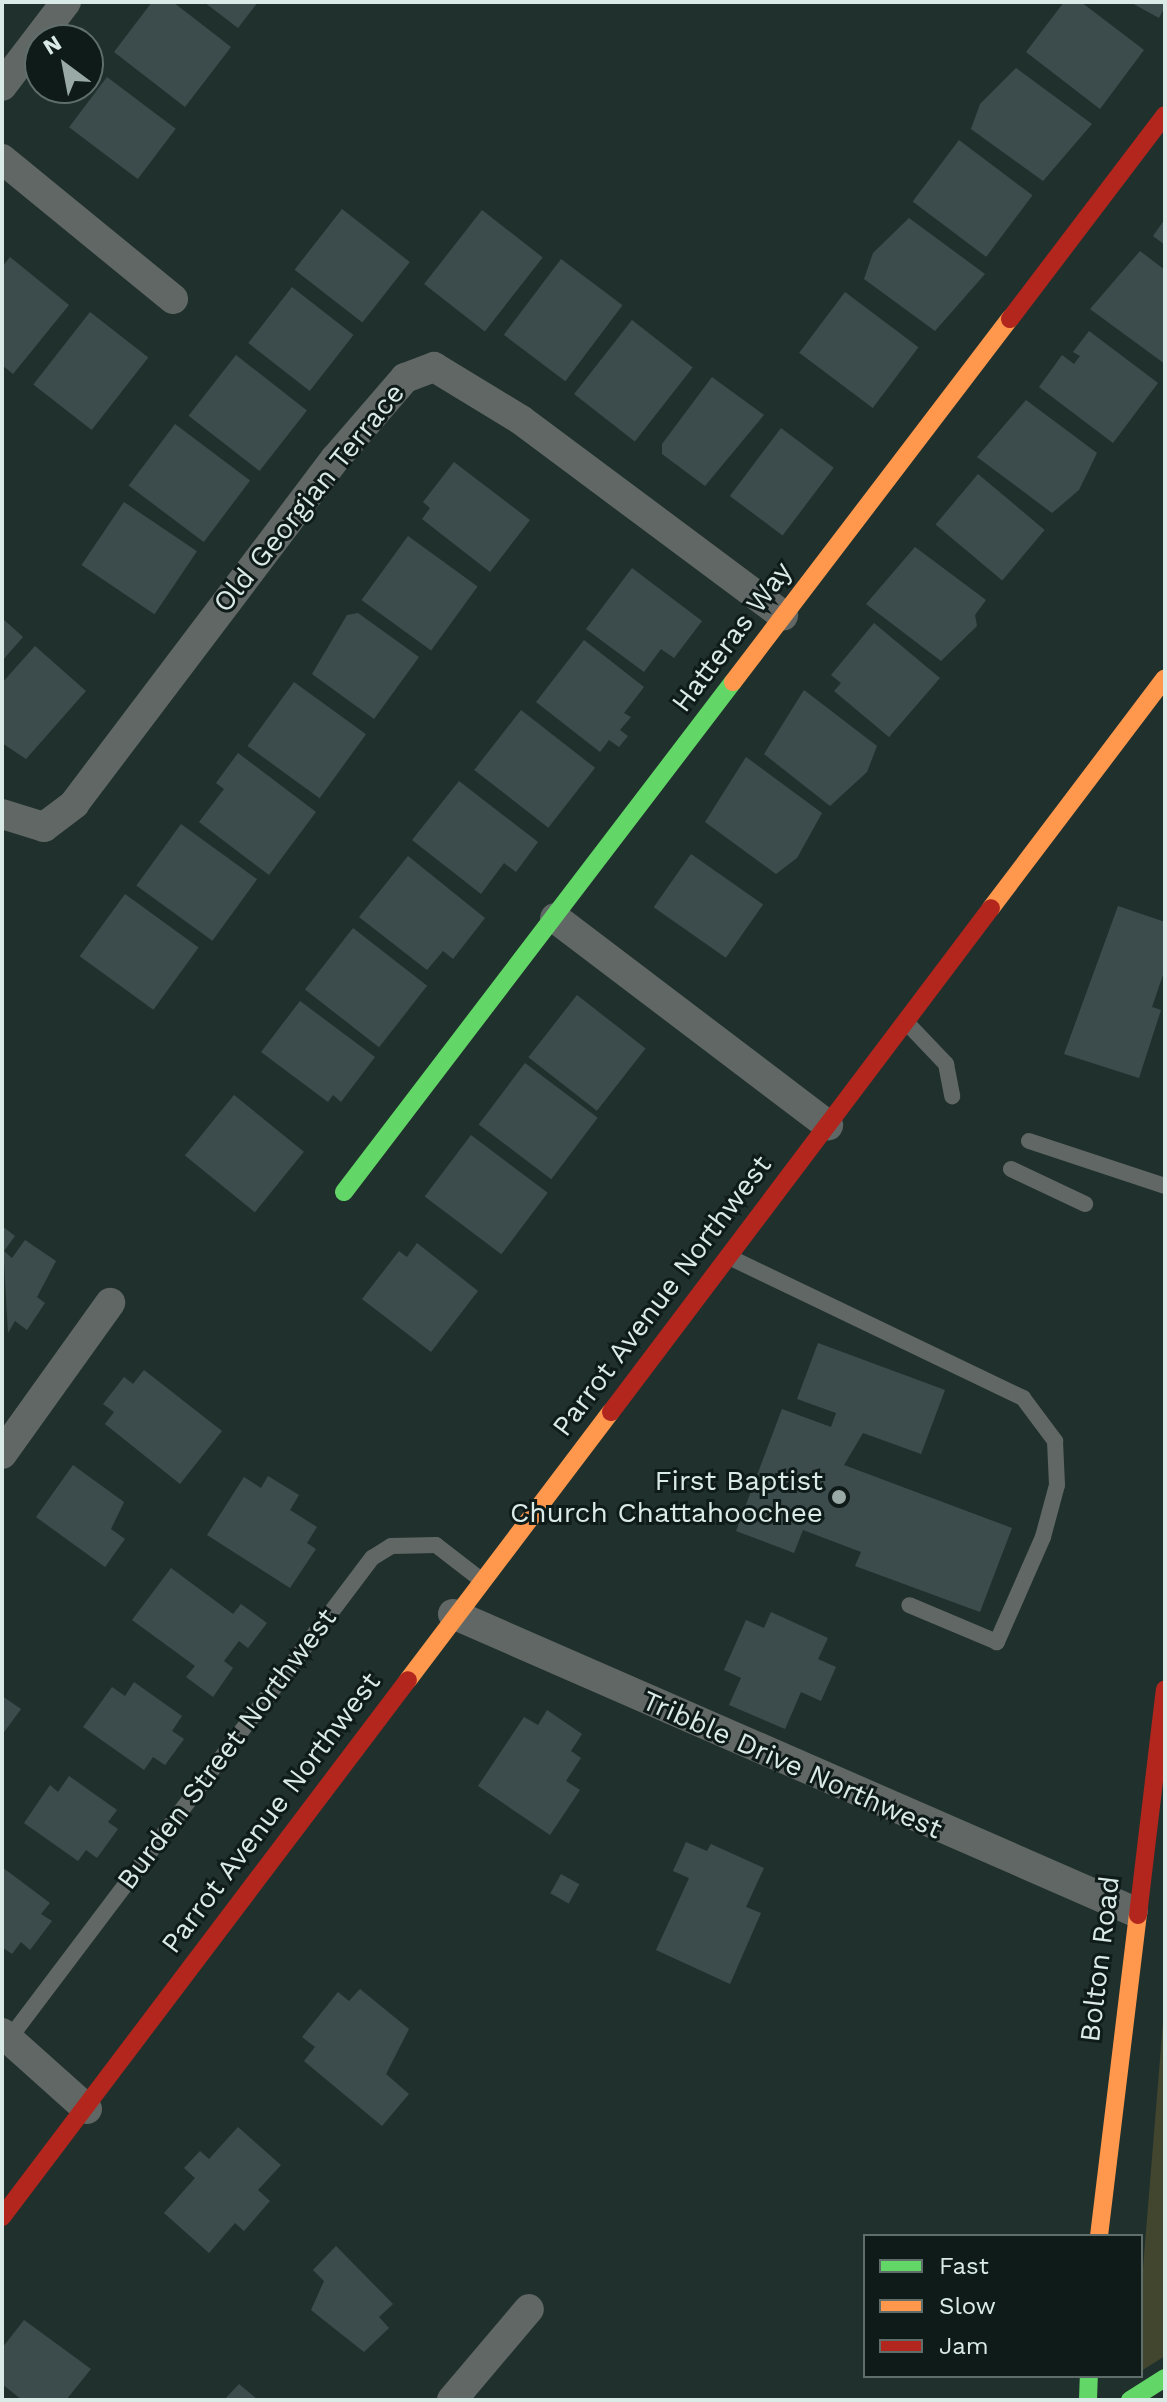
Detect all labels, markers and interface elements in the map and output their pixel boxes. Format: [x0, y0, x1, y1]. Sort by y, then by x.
north arrow [24, 24, 104, 104]
text: N [39, 30, 66, 60]
street label: Old Georgian Terrace [206, 376, 412, 620]
street label: Hatteras Way [664, 555, 800, 719]
street label: Parrot Avenue Northwest [545, 1149, 779, 1443]
place label: First Baptist Church Chattahoochee [510, 1464, 823, 1530]
marker: First Baptist Church Chattahoochee [830, 1488, 848, 1506]
street label: Burden Street Northwest [110, 1602, 344, 1896]
street label: Parrot Avenue Northwest [154, 1666, 388, 1960]
street label: Tribble Drive Northwest [637, 1684, 947, 1846]
street label: Bolton Road [1073, 1874, 1127, 2044]
legend [863, 2234, 1143, 2378]
text: Fast [939, 2252, 989, 2280]
text: Slow [939, 2292, 996, 2320]
text: Jam [939, 2332, 989, 2360]

